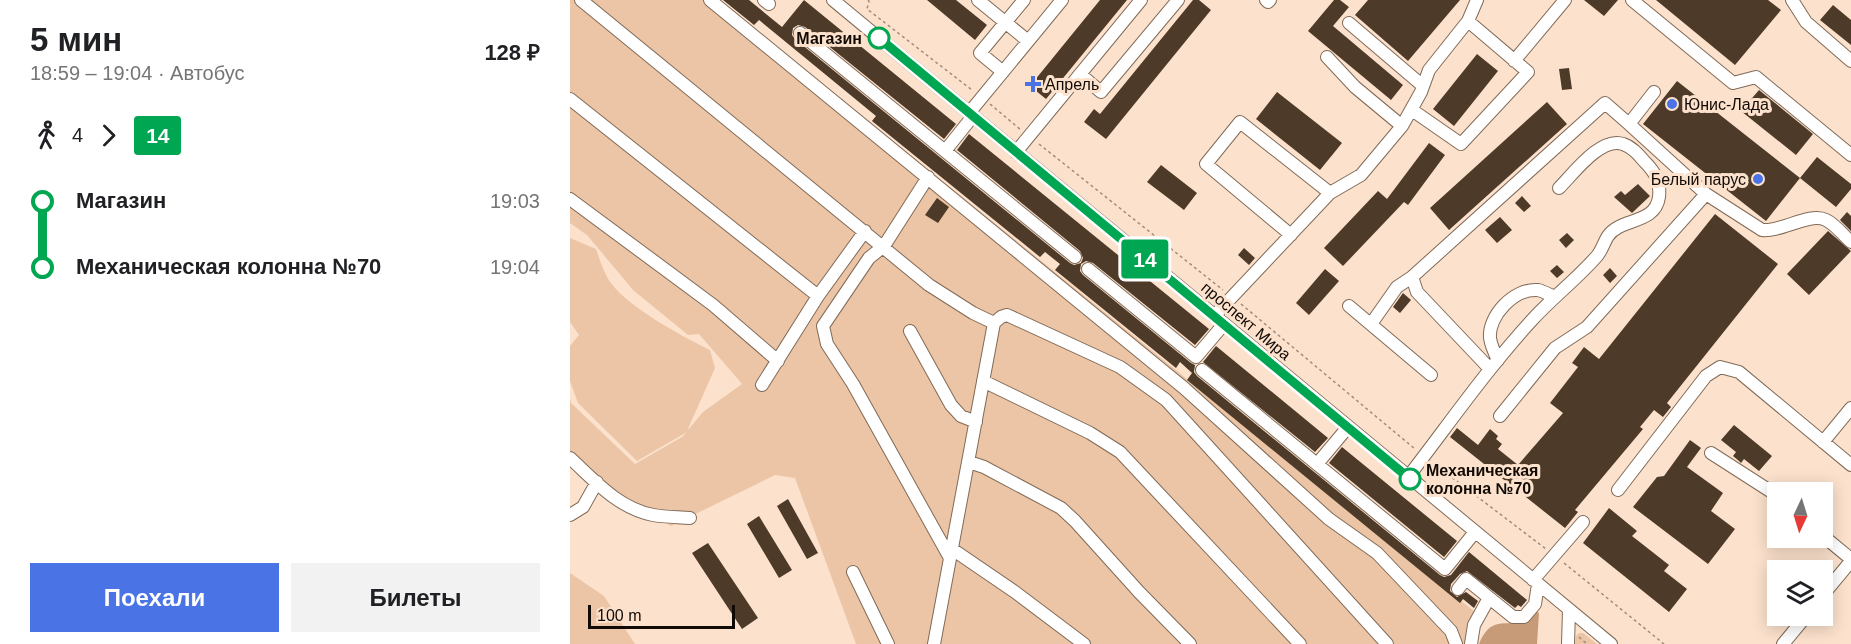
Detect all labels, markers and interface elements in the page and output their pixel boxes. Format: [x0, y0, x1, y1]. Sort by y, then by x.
text: 5 мин [30, 21, 122, 58]
marker: Магазин [868, 27, 890, 49]
place label: Магазин [796, 30, 862, 47]
text: 128 ₽ [484, 40, 540, 65]
text: 18:59 – 19:04 · Автобус [30, 62, 244, 84]
place label: Апрель [1045, 76, 1099, 93]
marker: Апрель [1026, 77, 1040, 91]
place label: Юнис-Лада [1684, 96, 1769, 113]
marker: Юнис-Лада [1665, 97, 1679, 111]
icon: walk [30, 119, 63, 152]
icon: forward [92, 119, 125, 152]
text: 4 [72, 124, 83, 146]
text: 14 [146, 124, 169, 147]
place label: Белый парус [1651, 171, 1746, 188]
marker: Белый парус [1751, 172, 1765, 186]
text: Магазин [76, 188, 166, 213]
text: 19:03 [490, 190, 540, 212]
line badge: 14 [1118, 240, 1172, 278]
text: 14 [1133, 248, 1157, 271]
text: Механическая колонна №70 [76, 254, 381, 279]
text: 19:04 [490, 256, 540, 278]
street label: проспект Мира [1198, 279, 1294, 363]
place label: Механическая колонна №70 [1426, 462, 1538, 497]
marker: Механическая колонна №70 [1399, 468, 1421, 490]
north arrow [1767, 482, 1833, 548]
map controls [1767, 482, 1833, 626]
button: layers [1767, 560, 1833, 626]
button: Поехали [30, 563, 279, 632]
button: Билеты [291, 563, 540, 632]
scale bar [588, 602, 735, 630]
text: 100 m [597, 607, 641, 624]

